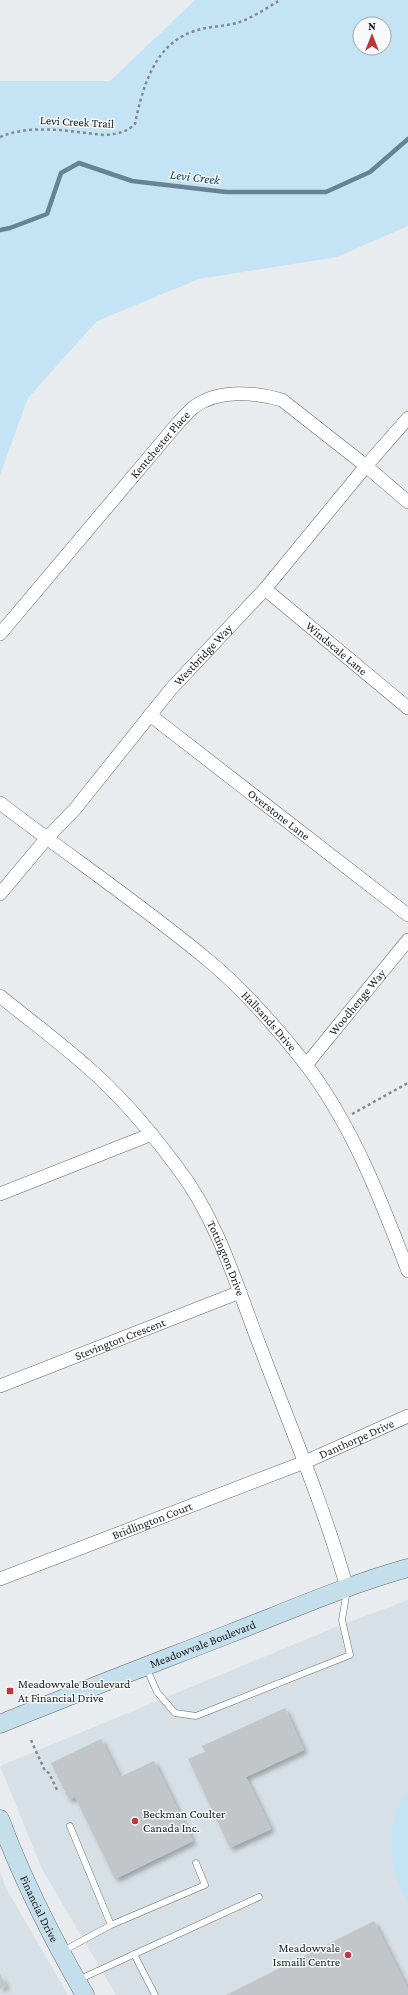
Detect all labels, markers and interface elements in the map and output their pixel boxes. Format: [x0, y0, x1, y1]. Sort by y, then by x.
north arrow [352, 16, 392, 56]
text: N [368, 20, 376, 32]
street label: Levi Creek Trail [40, 113, 114, 131]
water label: Levi Creek [169, 166, 222, 188]
street label: Kentchester Place [127, 408, 193, 481]
street label: Windscale Lane [303, 619, 370, 678]
street label: Westbridge Way [171, 621, 236, 688]
street label: Overstone Lane [245, 786, 313, 843]
street label: Woodhenge Way [326, 966, 389, 1038]
street label: Hallsands Drive [238, 988, 299, 1054]
street label: Tottington Drive [204, 1218, 248, 1298]
street label: Stevington Crescent [73, 1315, 168, 1363]
street label: Danthorpe Drive [317, 1416, 396, 1462]
street label: Bridlington Court [110, 1498, 195, 1542]
street label: Meadowvale Boulevard [148, 1617, 258, 1671]
place label: Meadowvale Boulevard At Financial Drive [18, 1677, 131, 1705]
marker: Meadowvale Boulevard At Financial Drive [5, 1686, 15, 1696]
place label: Beckman Coulter Canada Inc. [143, 1807, 226, 1835]
marker: Beckman Coulter Canada Inc. [130, 1816, 140, 1826]
street label: Financial Drive [17, 1873, 61, 1945]
place label: Meadowvale Ismaili Centre [273, 1941, 340, 1969]
marker: Meadowvale Ismaili Centre [343, 1950, 353, 1960]

